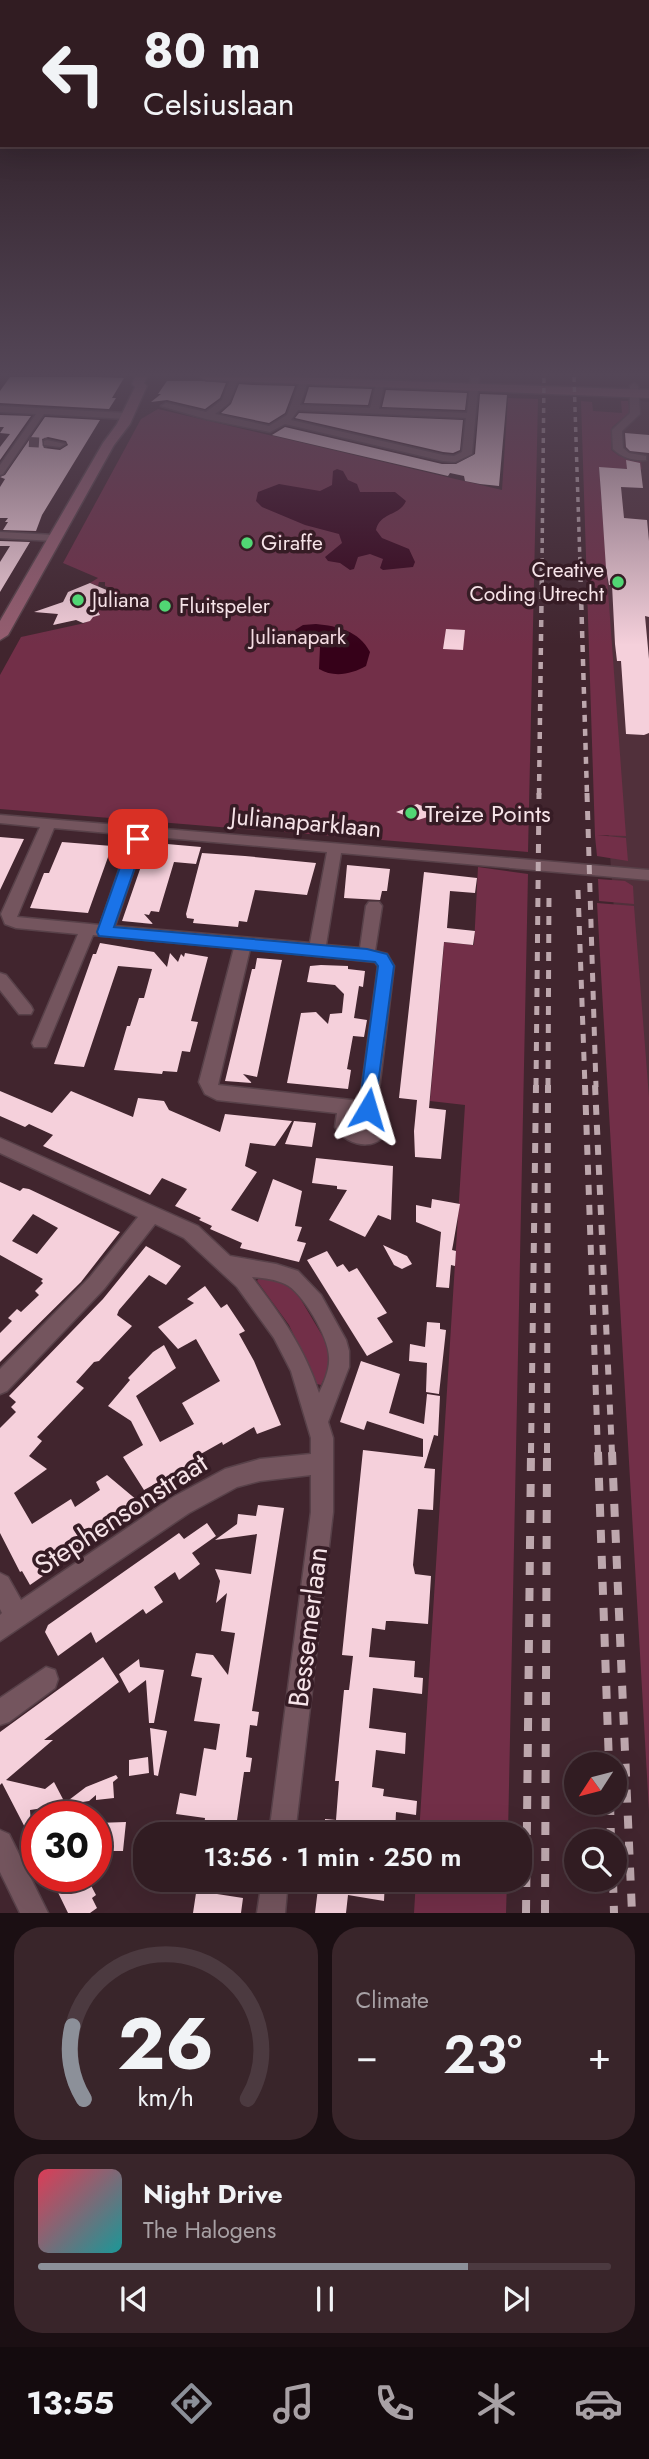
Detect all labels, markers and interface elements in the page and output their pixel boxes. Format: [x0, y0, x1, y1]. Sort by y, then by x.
text: 80 m [143, 16, 261, 86]
icon: left [28, 28, 119, 119]
text: Celsiuslaan [143, 81, 295, 127]
place label: Giraffe [261, 528, 323, 558]
marker: Giraffe [239, 535, 255, 551]
place label: Creative Coding Utrecht [469, 555, 604, 609]
marker: Creative Coding Utrecht [610, 574, 626, 590]
place label: Juliana [89, 585, 150, 615]
place label: Fluitspeler [179, 591, 271, 621]
marker: Juliana [70, 592, 86, 608]
marker: Fluitspeler [157, 598, 173, 614]
park label: Julianapark [247, 622, 347, 652]
place label: Treize Points [425, 796, 551, 831]
street label: Julianaparklaan [226, 798, 383, 846]
marker: Treize Points [403, 805, 419, 821]
pin [108, 809, 168, 869]
icon: arrive [119, 820, 157, 858]
position arrow [331, 1072, 405, 1146]
street label: Stephensonstraat [26, 1443, 216, 1585]
street label: Bessemerlaan [278, 1545, 338, 1709]
north arrow [564, 1752, 626, 1815]
map controls [564, 1752, 627, 1892]
speed limit sign: 30 [21, 1801, 112, 1892]
button: search [564, 1829, 627, 1892]
text: 13:56 · 1 min · 250 m [204, 1838, 461, 1876]
text: Climate [356, 1983, 429, 2017]
text: 26 [118, 1992, 214, 2097]
text: 23° [443, 2017, 522, 2093]
text: − [356, 2028, 378, 2083]
text: + [588, 2028, 611, 2083]
text: km/h [137, 2079, 194, 2115]
text: Night Drive [143, 2175, 283, 2213]
text: The Halogens [143, 2213, 276, 2247]
icon: previous [115, 2280, 153, 2318]
icon: pause [306, 2280, 344, 2318]
icon: next [497, 2280, 535, 2318]
icon: directions [167, 2379, 216, 2428]
icon: music [269, 2379, 318, 2428]
icon: phone [370, 2379, 419, 2428]
icon: climate [472, 2379, 521, 2428]
icon: car [574, 2379, 623, 2428]
text: 13:55 [26, 2380, 114, 2426]

